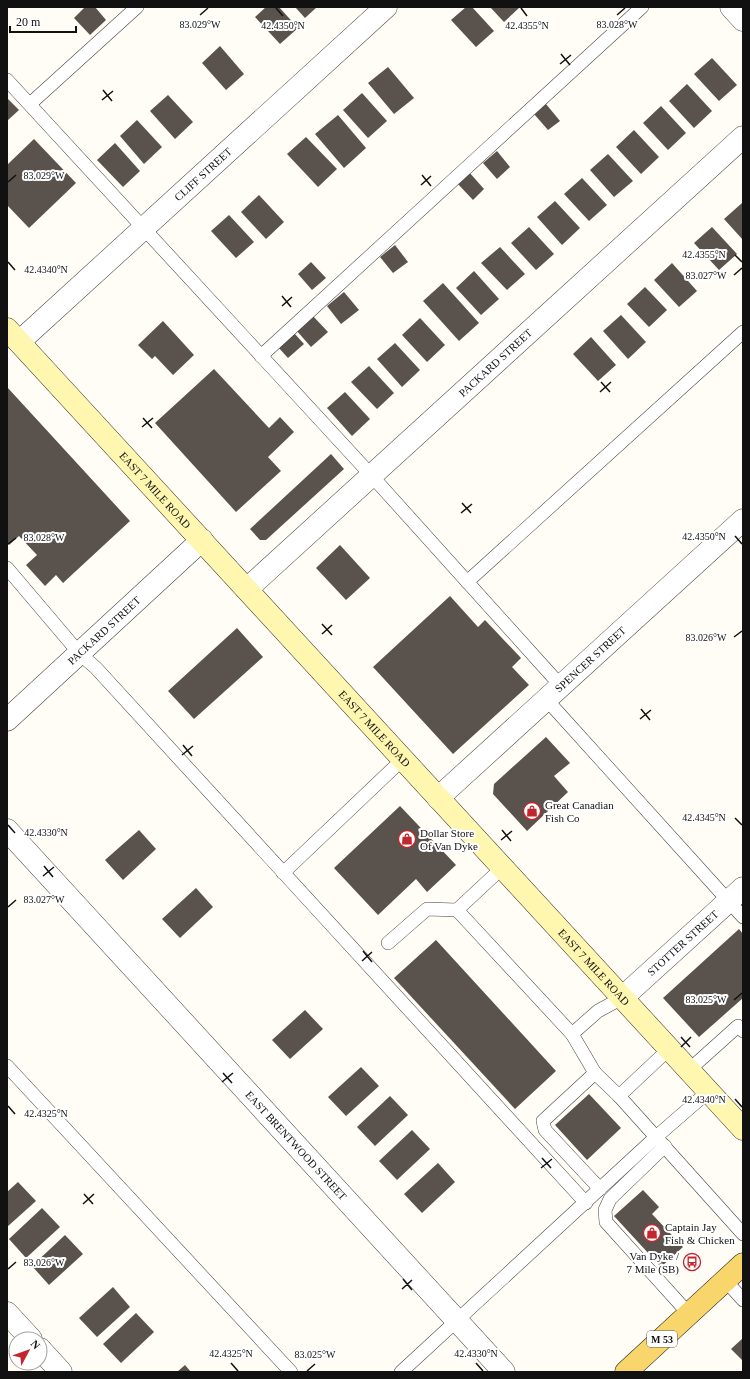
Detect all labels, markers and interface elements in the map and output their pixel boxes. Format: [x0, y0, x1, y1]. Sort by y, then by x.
scale bar [10, 8, 76, 34]
text: 20 m [16, 15, 41, 29]
text: 83.029°W [180, 19, 221, 30]
text: 83.028°W [597, 19, 638, 30]
text: 42.4350°N [261, 20, 305, 31]
text: 42.4355°N [505, 20, 549, 31]
street label: CLIFF STREET [172, 145, 234, 203]
text: 83.029°W [24, 170, 65, 181]
text: 42.4355°N [682, 249, 726, 260]
text: 42.4340°N [24, 264, 68, 275]
text: 83.027°W [686, 270, 727, 281]
street label: PACKARD STREET [456, 326, 535, 399]
street label: EAST 7 MILE ROAD [117, 450, 193, 531]
text: 42.4350°N [682, 531, 726, 542]
text: 83.028°W [24, 532, 65, 543]
street label: PACKARD STREET [65, 594, 143, 667]
street label: SPENCER STREET [552, 624, 628, 694]
text: 83.026°W [686, 632, 727, 643]
street label: EAST 7 MILE ROAD [337, 688, 413, 769]
place label: Great Canadian Fish Co [545, 799, 614, 824]
shop icon: Great Canadian Fish Co [522, 801, 542, 821]
text: 42.4345°N [682, 812, 726, 823]
text: 42.4330°N [24, 827, 68, 838]
place label: Dollar Store Of Van Dyke [420, 827, 478, 852]
shop icon: Dollar Store Of Van Dyke [397, 829, 417, 849]
text: 83.027°W [24, 894, 65, 905]
street label: STOTTER STREET [645, 908, 721, 978]
street label: EAST 7 MILE ROAD [556, 926, 632, 1008]
text: 83.025°W [686, 994, 727, 1005]
street label: EAST BRENTWOOD STREET [243, 1088, 349, 1203]
text: 42.4340°N [682, 1094, 726, 1105]
text: 42.4325°N [24, 1108, 68, 1119]
place label: Captain Jay Fish & Chicken [665, 1221, 735, 1246]
shop icon: Captain Jay Fish & Chicken [642, 1223, 662, 1243]
place label: Van Dyke / 7 Mile (SB) [626, 1250, 680, 1276]
bus stop icon: Van Dyke / 7 Mile (SB) [682, 1252, 702, 1272]
text: 83.026°W [24, 1257, 65, 1268]
north arrow [8, 1331, 48, 1371]
road number: M 53 [647, 1331, 677, 1347]
text: N [28, 1338, 43, 1351]
text: 42.4325°N [209, 1348, 253, 1359]
text: 42.4330°N [454, 1348, 498, 1359]
text: 83.025°W [295, 1349, 336, 1360]

